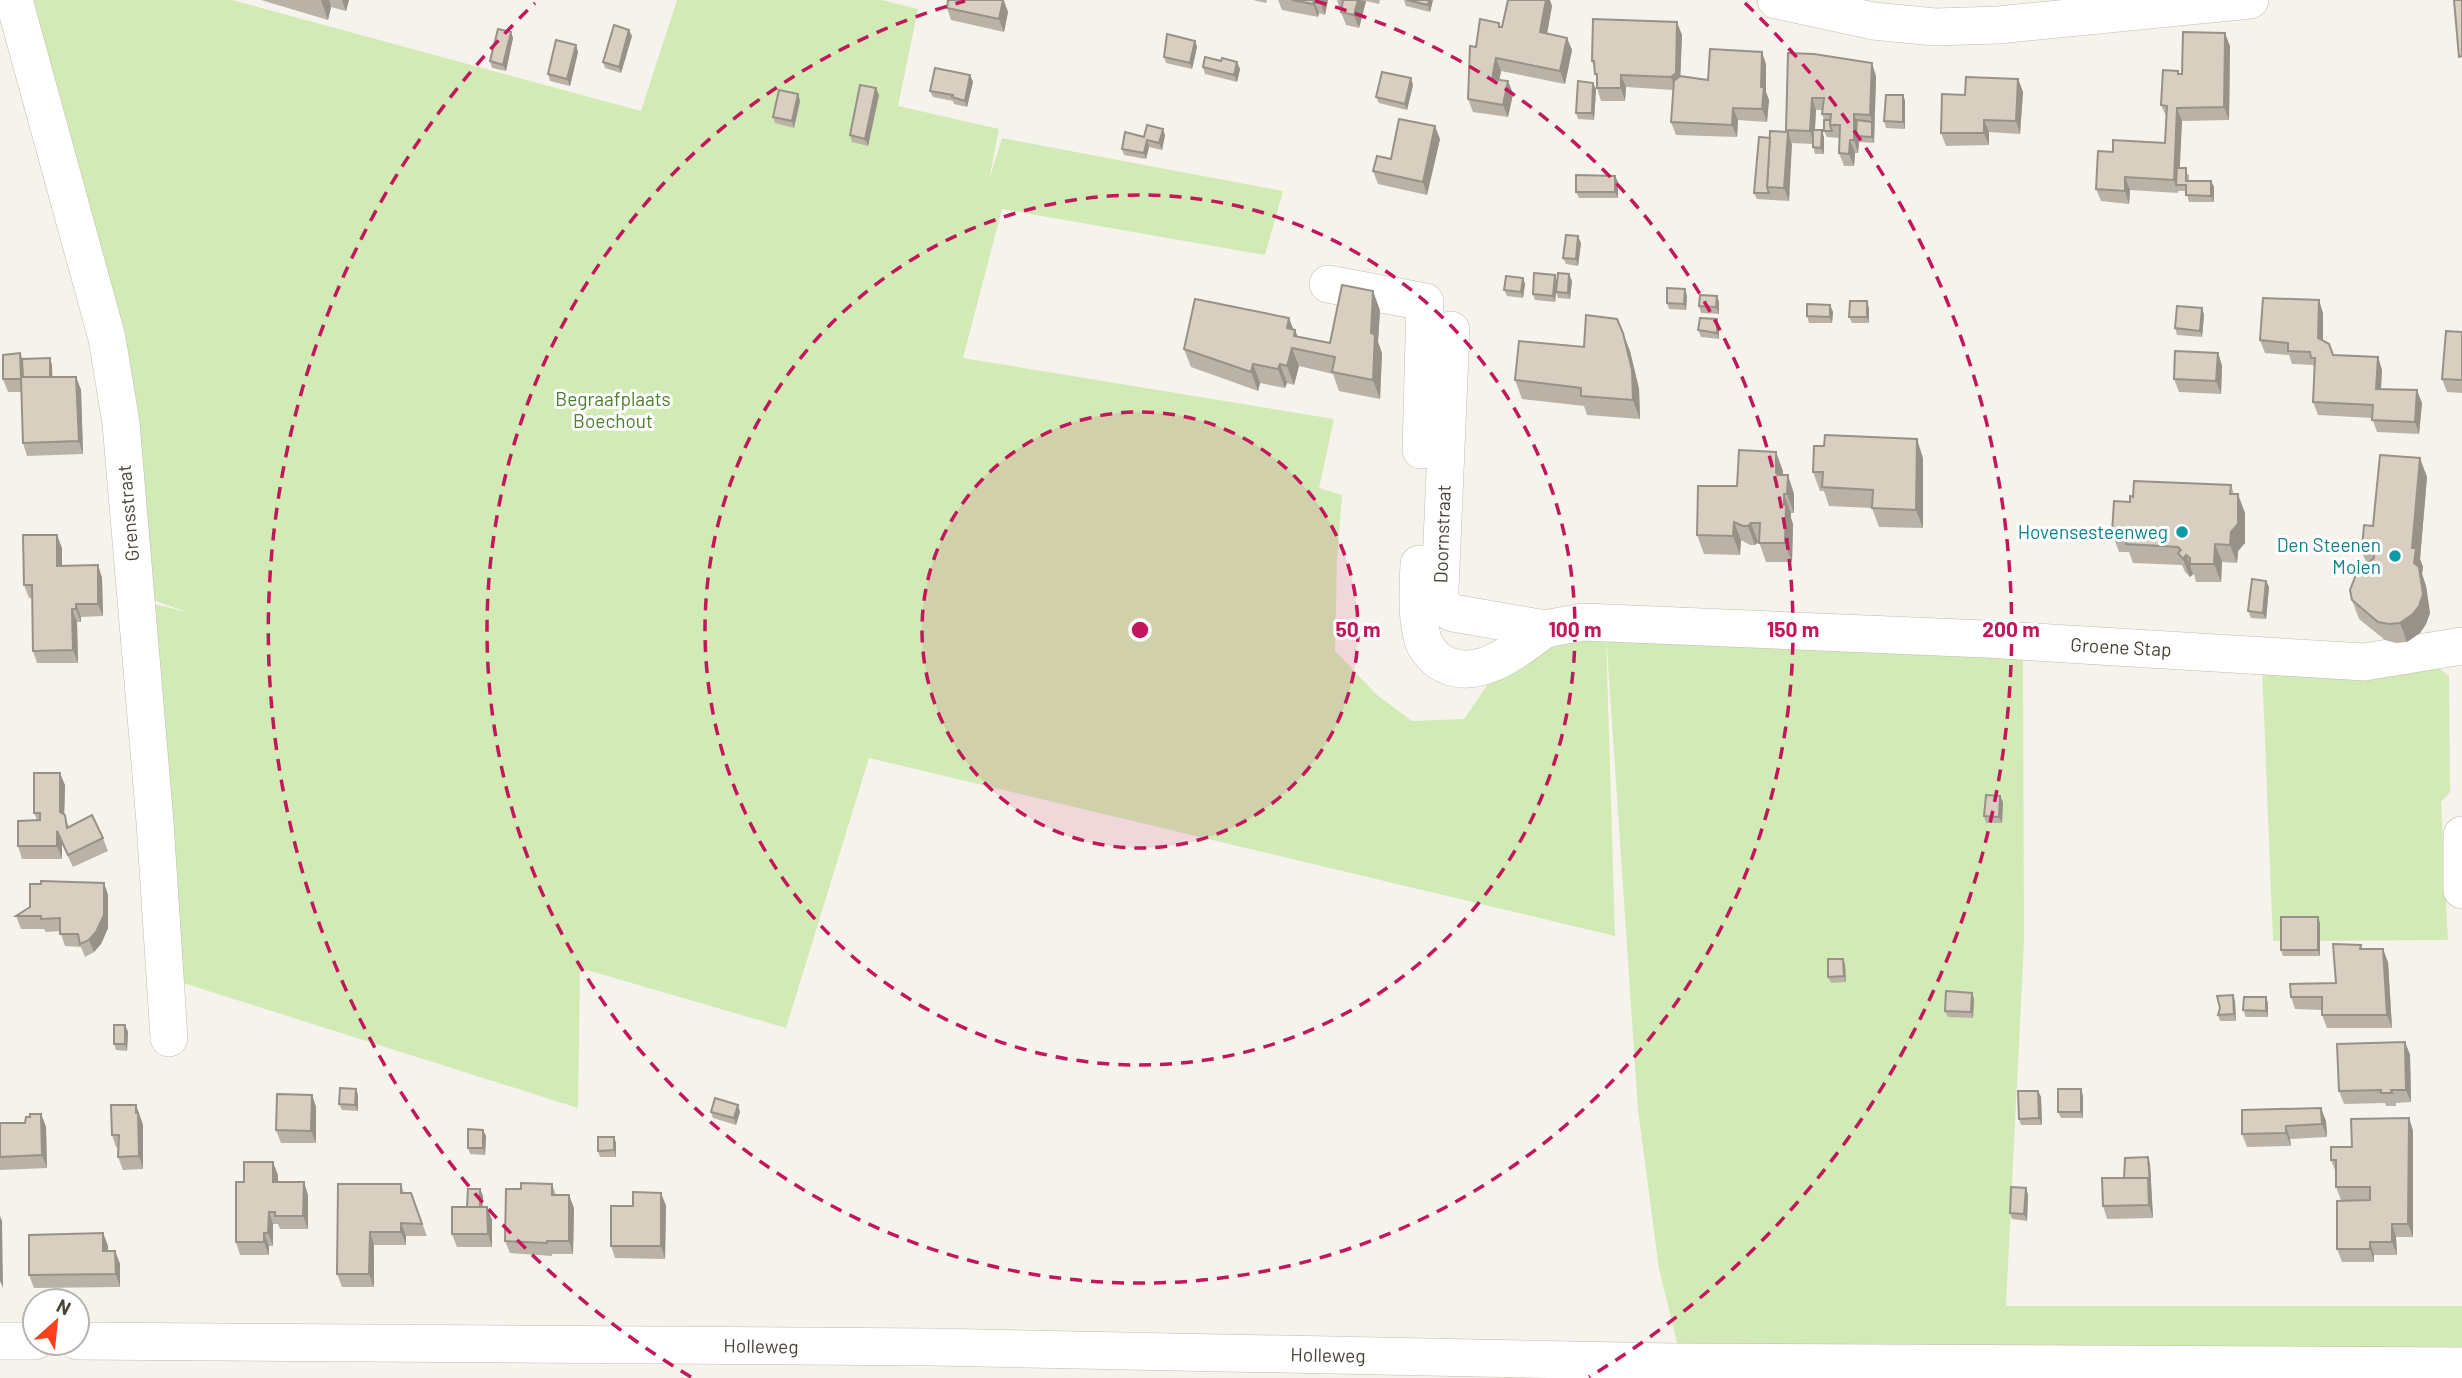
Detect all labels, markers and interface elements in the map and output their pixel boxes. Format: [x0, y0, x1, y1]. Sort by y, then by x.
park label: Begraafplaats Boechout [555, 387, 671, 432]
street label: Grensstraat [112, 464, 143, 562]
street label: Doornstraat [1428, 484, 1455, 584]
place label: Hovensesteenweg [2018, 520, 2168, 543]
marker: Hovensesteenweg [2174, 524, 2190, 540]
place label: Den Steenen Molen [2277, 533, 2381, 578]
marker: Den Steenen Molen [2387, 548, 2403, 564]
text: 50 m [1335, 616, 1381, 641]
text: 100 m [1548, 616, 1602, 641]
text: 150 m [1767, 616, 1819, 641]
text: 200 m [1982, 616, 2040, 641]
centre of rings [1128, 618, 1152, 642]
street label: Groene Stap [2070, 632, 2172, 661]
north arrow [21, 1287, 91, 1357]
text: N [53, 1293, 75, 1320]
street label: Holleweg [723, 1333, 799, 1358]
street label: Holleweg [1290, 1342, 1366, 1367]

